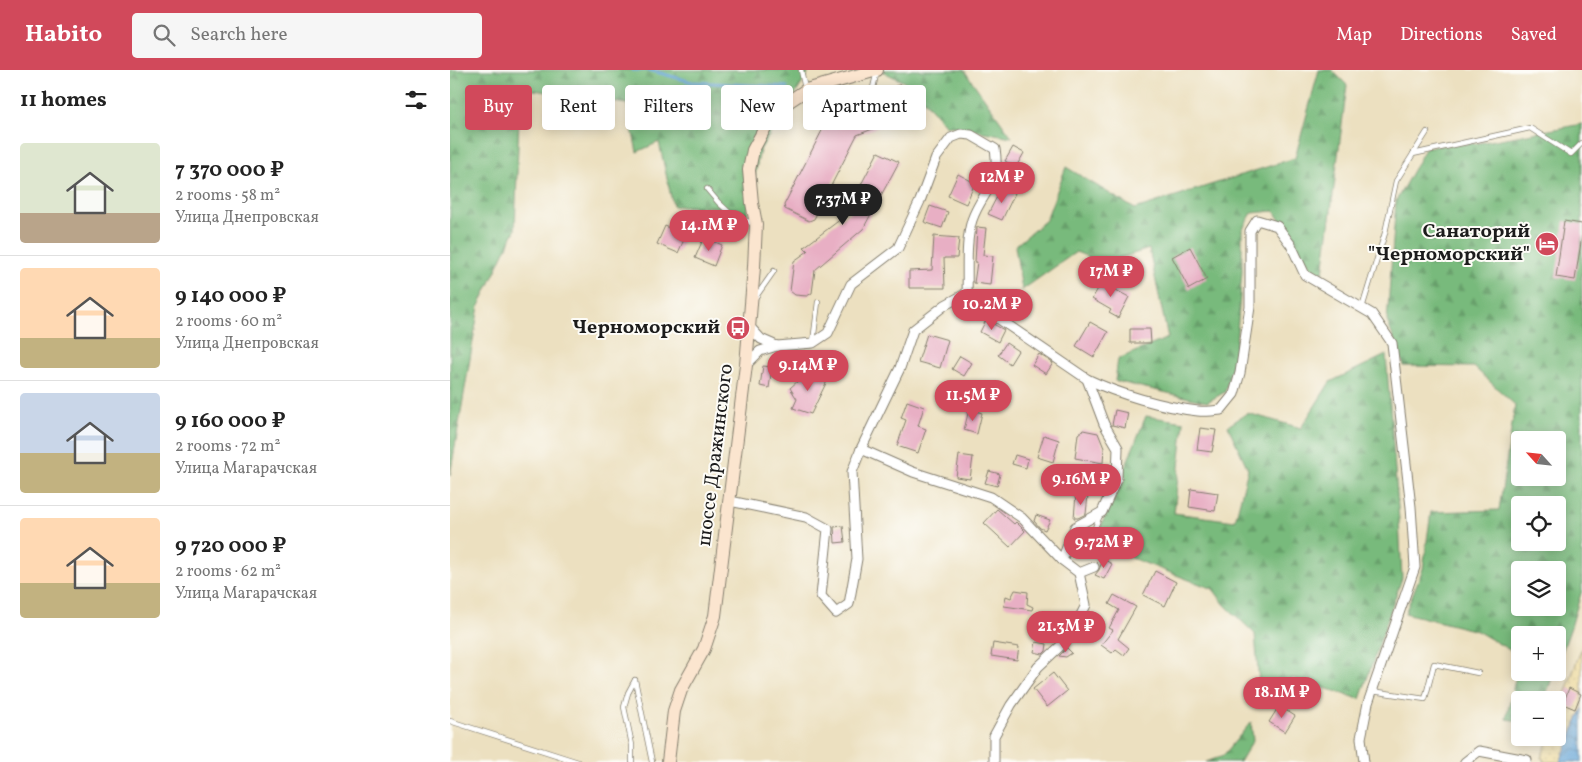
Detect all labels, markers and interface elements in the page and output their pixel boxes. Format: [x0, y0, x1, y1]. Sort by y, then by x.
search box [132, 13, 482, 58]
text: Habito [25, 18, 102, 52]
icon: search [150, 21, 178, 49]
text: Search here [190, 22, 288, 48]
text: Map [1336, 23, 1372, 48]
text: Directions [1400, 23, 1483, 48]
text: Saved [1511, 23, 1557, 48]
chip: Buy [465, 85, 532, 130]
chip: Rent [542, 85, 615, 130]
chip: Filters [625, 85, 711, 130]
chip: New [721, 85, 793, 130]
chip: Apartment [803, 85, 926, 130]
text: 11 homes [20, 86, 107, 115]
icon: filters [402, 86, 430, 114]
text: 7 370 000 ₽ [175, 156, 284, 185]
pin: 12M ₽ [967, 162, 1037, 204]
icon: home [60, 163, 120, 223]
text: 12M ₽ [980, 167, 1024, 189]
pin: 7.37M ₽ [797, 184, 889, 226]
text: 2 rooms · 58 m² [175, 185, 280, 207]
text: 7.37M ₽ [815, 189, 871, 211]
text: Улица Днепровская [175, 207, 319, 229]
pin: 14.1M ₽ [663, 210, 755, 252]
text: 14.1M ₽ [681, 215, 737, 237]
place label: Санаторий "Черноморский" [1368, 218, 1530, 269]
hotel icon: Санаторий "Черноморский" [1534, 231, 1560, 257]
pin: 17M ₽ [1076, 256, 1146, 298]
text: 17M ₽ [1089, 261, 1133, 283]
text: 9 140 000 ₽ [175, 282, 287, 311]
icon: home [60, 288, 120, 348]
pin: 10.2M ₽ [946, 288, 1038, 331]
text: 10.2M ₽ [963, 294, 1021, 316]
text: 2 rooms · 60 m² [175, 311, 282, 333]
place label: Черноморский [572, 314, 720, 342]
bus stop icon: Черноморский [725, 315, 751, 341]
text: Улица Днепровская [175, 333, 319, 355]
pin: 9.14M ₽ [762, 350, 854, 392]
text: 9.14M ₽ [778, 355, 838, 377]
street label: шоссе Дражинского [691, 362, 741, 548]
pin: 11.5M ₽ [927, 380, 1019, 422]
text: 11.5M ₽ [946, 385, 1000, 407]
text: 9 160 000 ₽ [175, 407, 286, 436]
icon: home [60, 413, 120, 473]
north arrow [1511, 431, 1566, 486]
map controls [1511, 431, 1566, 746]
text: 2 rooms · 72 m² [175, 436, 280, 458]
text: Улица Магарачская [175, 458, 317, 480]
pin: 9.16M ₽ [1035, 464, 1127, 506]
text: 9.16M ₽ [1052, 469, 1110, 491]
button: locate [1511, 496, 1566, 551]
pin: 9.72M ₽ [1058, 526, 1150, 569]
text: 9 720 000 ₽ [175, 532, 286, 561]
text: 9.72M ₽ [1075, 532, 1133, 554]
icon: home [60, 538, 120, 598]
text: 2 rooms · 62 m² [175, 561, 281, 583]
button: layers [1511, 561, 1566, 616]
text: Улица Магарачская [175, 583, 317, 605]
pin: 21.3M ₽ [1020, 610, 1112, 653]
text: 21.3M ₽ [1038, 616, 1094, 638]
button: + [1511, 626, 1566, 681]
pin: 18.1M ₽ [1236, 676, 1328, 719]
text: 18.1M ₽ [1254, 682, 1310, 704]
button: − [1511, 691, 1566, 746]

